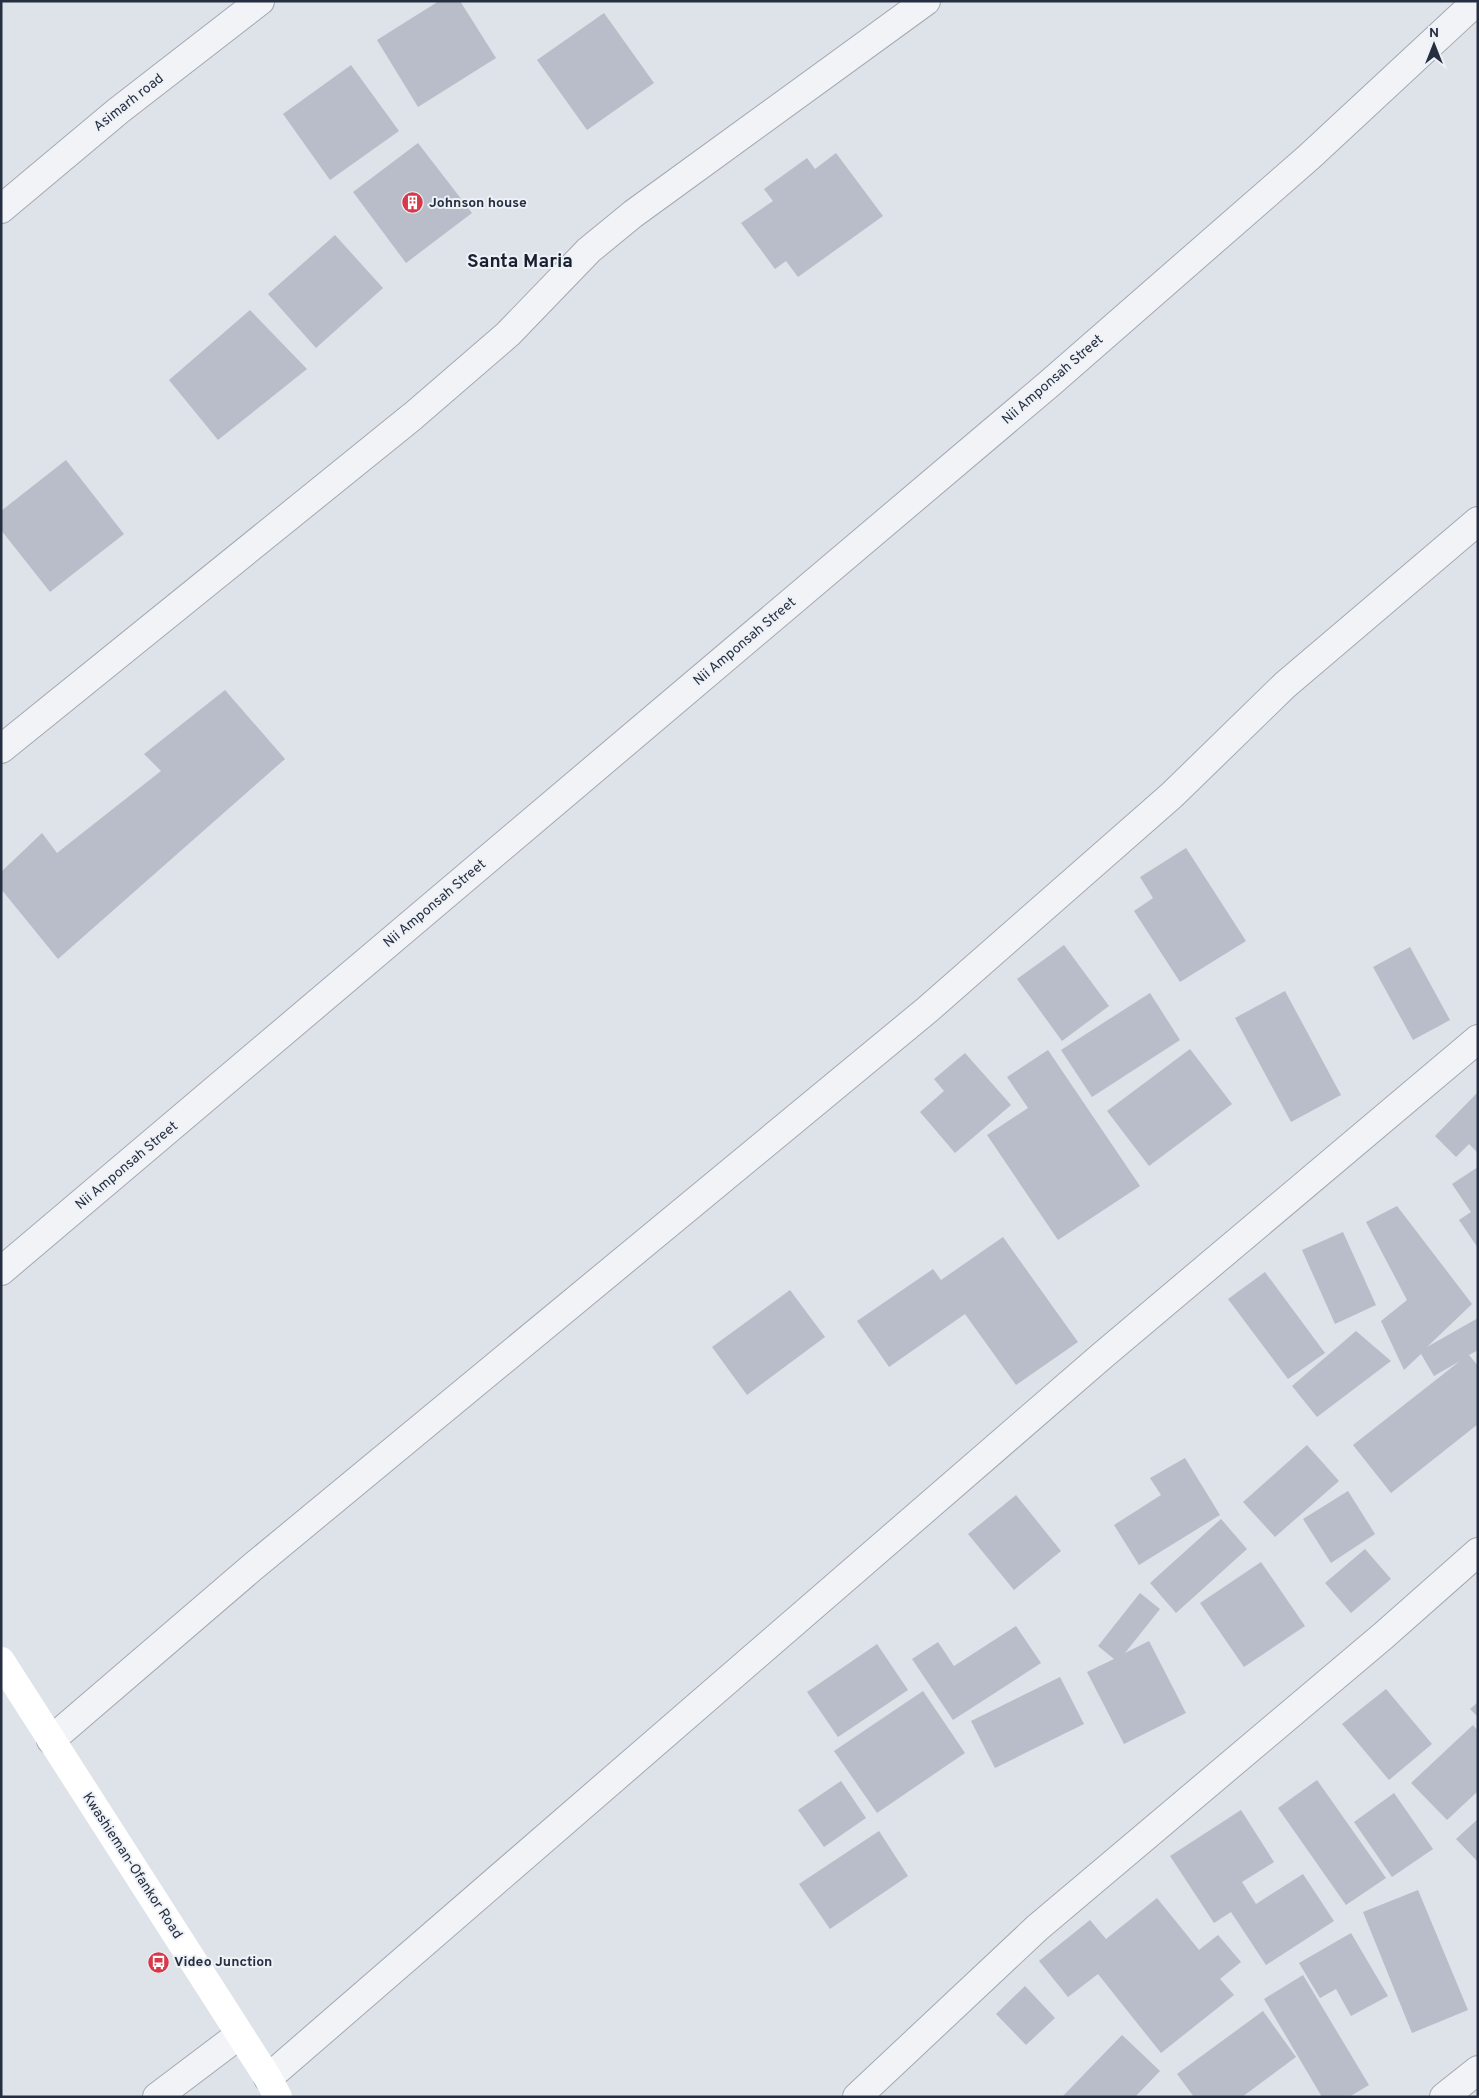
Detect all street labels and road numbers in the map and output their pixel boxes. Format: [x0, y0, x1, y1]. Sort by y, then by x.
street label: Asimarh road [91, 70, 167, 136]
street label: Nii Amponsah Street [999, 331, 1107, 429]
street label: Nii Amponsah Street [690, 594, 800, 690]
street label: Nii Amponsah Street [380, 856, 490, 952]
street label: Nii Amponsah Street [72, 1118, 182, 1214]
street label: Kwashieman-Ofankor Road [78, 1790, 186, 1942]

